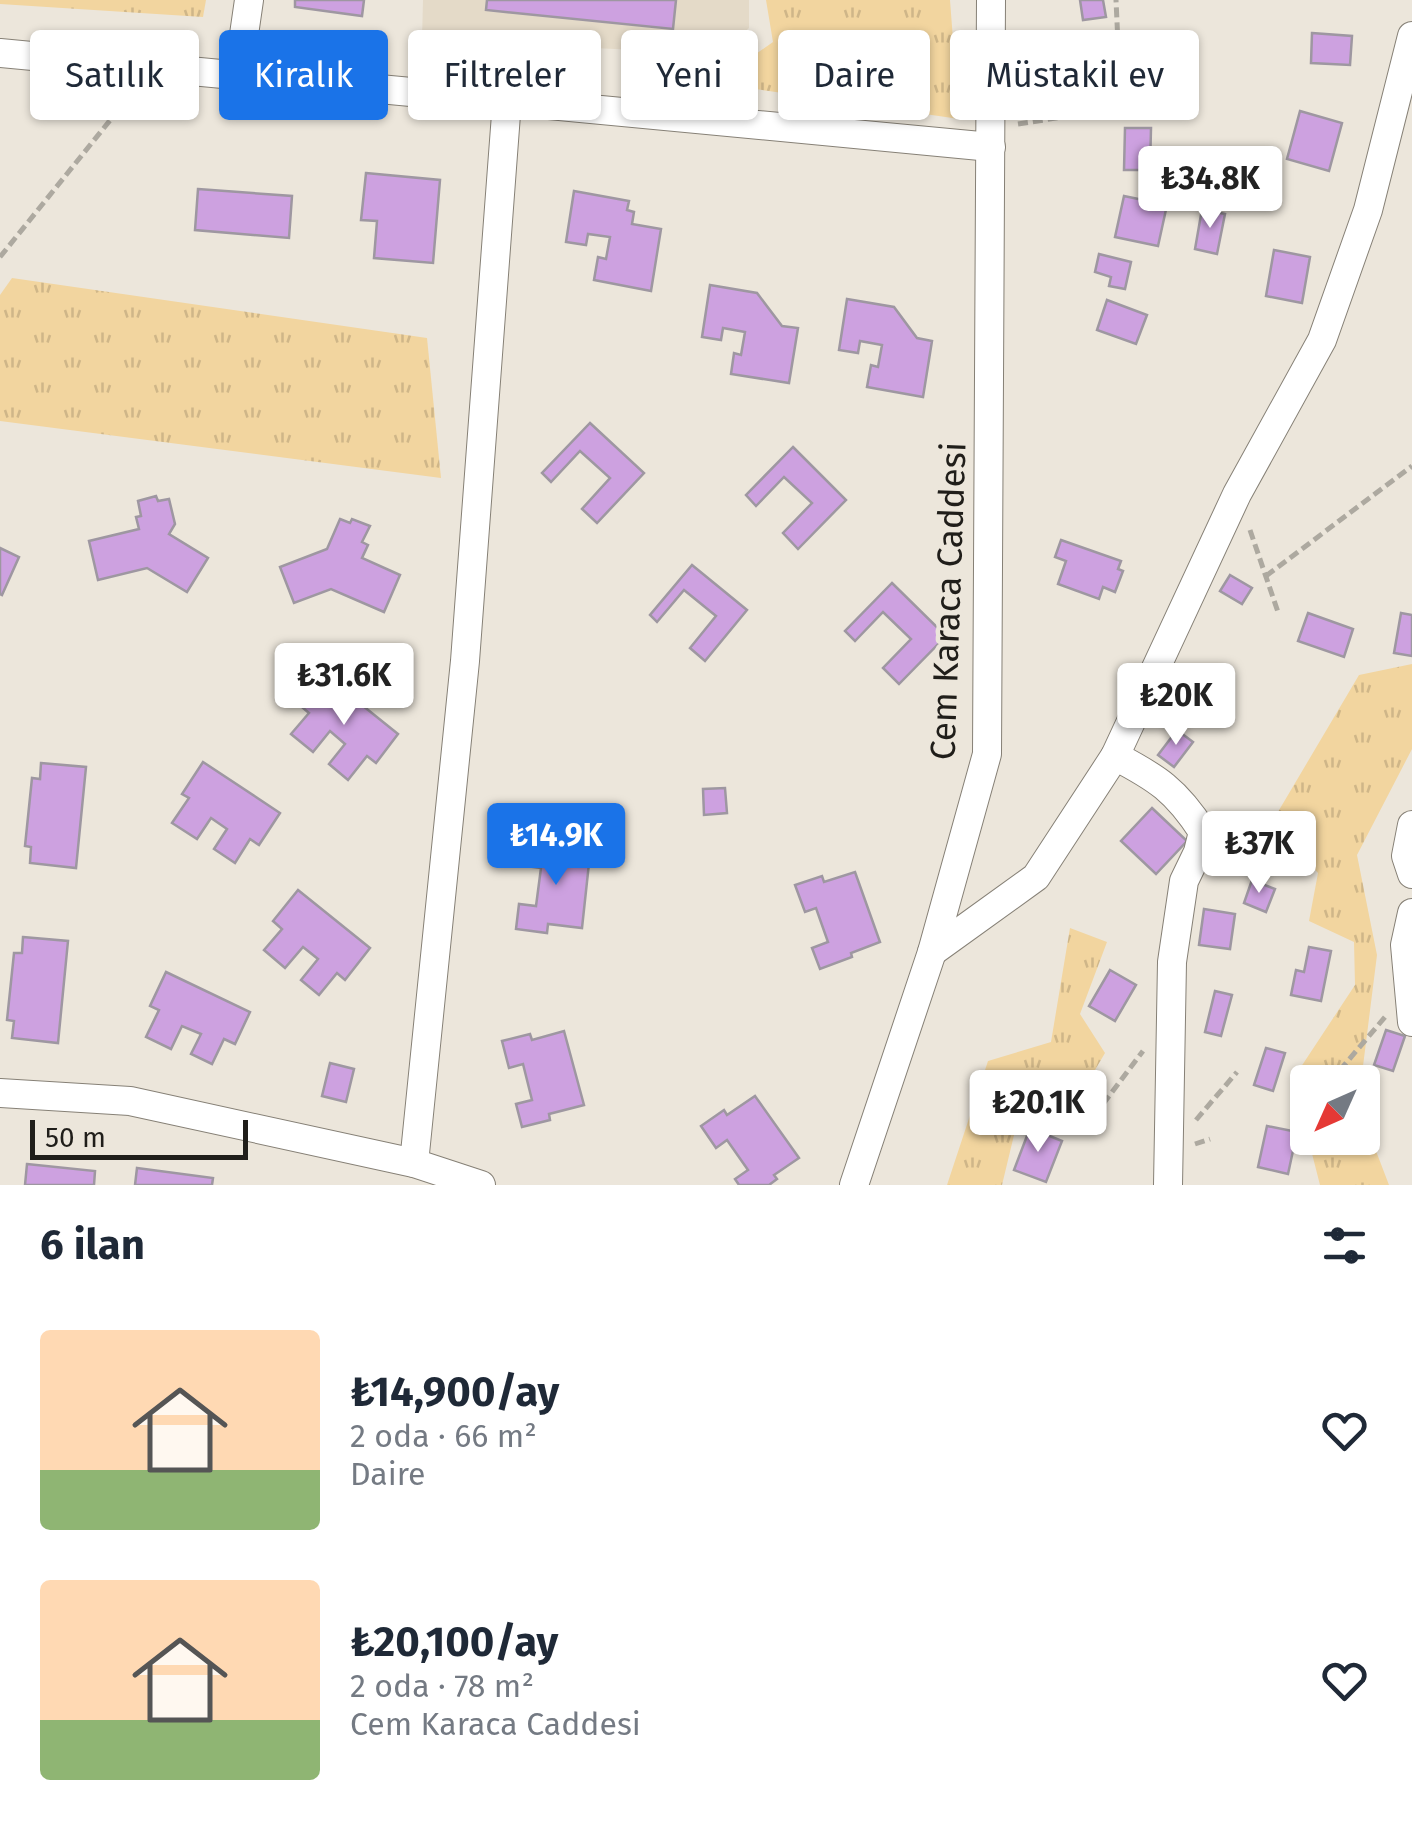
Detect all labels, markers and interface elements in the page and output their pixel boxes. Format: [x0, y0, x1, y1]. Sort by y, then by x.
chip: Satılık [30, 30, 199, 120]
chip: Kiralık [219, 30, 388, 120]
chip: Filtreler [408, 30, 601, 120]
chip: Yeni [621, 30, 758, 120]
chip: Daire [778, 30, 930, 120]
chip: Müstakil ev [950, 30, 1199, 120]
pin: ₺34.8K [1129, 146, 1291, 231]
text: ₺34.8K [1160, 159, 1260, 197]
street label: Cem Karaca Caddesi [921, 441, 975, 761]
pin: ₺31.6K [263, 643, 425, 728]
text: ₺31.6K [297, 656, 391, 694]
pin: ₺20K [1117, 663, 1235, 748]
text: ₺20K [1139, 676, 1213, 714]
pin: ₺14.9K [475, 803, 637, 888]
pin: ₺37K [1200, 811, 1318, 896]
text: ₺14.9K [509, 816, 603, 854]
text: ₺37K [1224, 824, 1294, 862]
north arrow [1290, 1065, 1380, 1155]
map controls [1290, 1065, 1380, 1155]
pin: ₺20.1K [957, 1070, 1119, 1155]
text: ₺20.1K [992, 1083, 1084, 1121]
scale bar [30, 1115, 248, 1160]
text: 50 m [45, 1121, 106, 1154]
icon: filters [1317, 1218, 1372, 1273]
text: 6 ilan [40, 1220, 145, 1270]
text: ₺14,900/ay [350, 1367, 559, 1417]
icon: home [120, 1370, 240, 1490]
icon: heart [1317, 1403, 1372, 1458]
text: 2 oda · 66 m² [350, 1417, 537, 1455]
text: Daire [350, 1455, 426, 1493]
text: ₺20,100/ay [350, 1617, 558, 1667]
icon: home [120, 1620, 240, 1740]
icon: heart [1317, 1653, 1372, 1708]
text: 2 oda · 78 m² [350, 1667, 534, 1705]
text: Cem Karaca Caddesi [350, 1705, 641, 1743]

